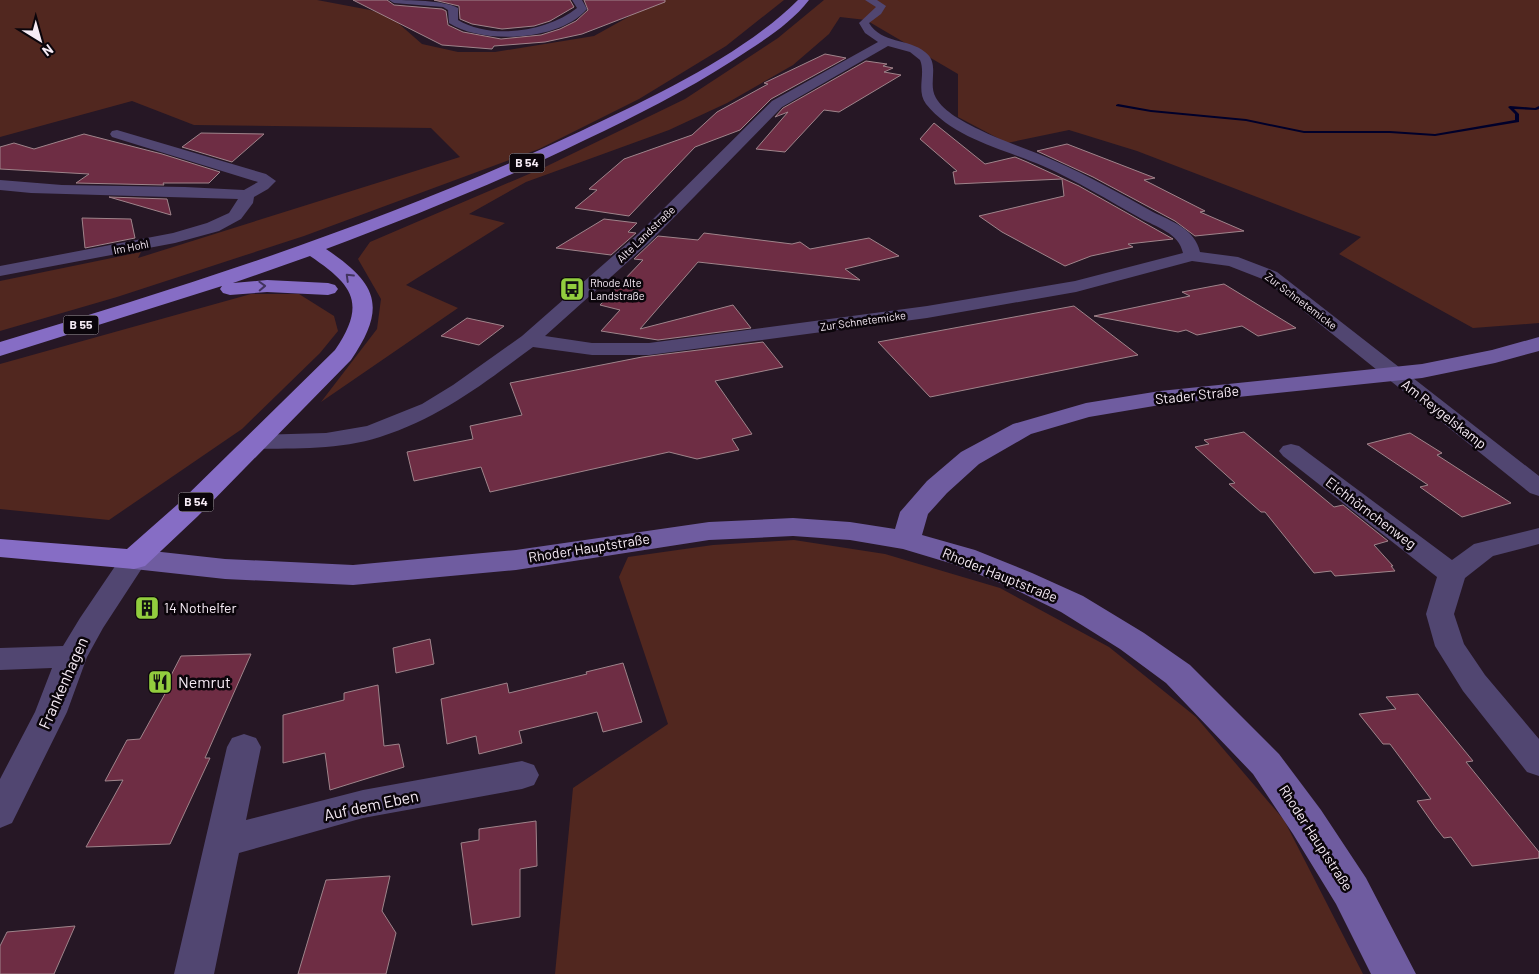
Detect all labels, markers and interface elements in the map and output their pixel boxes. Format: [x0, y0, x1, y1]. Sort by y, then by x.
north arrow [15, 15, 65, 65]
text: N [39, 41, 57, 60]
road number: B 54 [510, 154, 544, 172]
street label: Alte Landstraße [614, 203, 677, 265]
street label: Im Hohl [112, 237, 150, 256]
street label: Zur Schnetemicke [1263, 269, 1340, 332]
one-way arrow [346, 274, 355, 283]
bus stop icon: Rhode Alte Landstraße [559, 276, 585, 302]
place label: Rhode Alte Landstraße [590, 276, 645, 302]
one-way arrow [258, 281, 266, 291]
street label: Zur Schnetemicke [819, 308, 907, 333]
road number: B 55 [64, 316, 98, 334]
street label: Am Reygelskamp [1398, 375, 1490, 452]
street label: Stader Straße [1154, 382, 1240, 407]
street label: Eichhörnchenweg [1323, 473, 1420, 552]
road number: B 54 [178, 492, 214, 512]
street label: Rhoder Hauptstraße [527, 530, 651, 565]
street label: Rhoder Hauptstraße [940, 544, 1060, 605]
building icon: 14 Nothelfer [134, 595, 160, 621]
place label: 14 Nothelfer [164, 599, 237, 616]
street label: Frankenhagen [34, 634, 91, 732]
restaurant icon: Nemrut [147, 669, 173, 695]
place label: Nemrut [178, 672, 231, 691]
street label: Rhoder Hauptstraße [1276, 782, 1357, 894]
street label: Auf dem Eben [322, 785, 420, 824]

